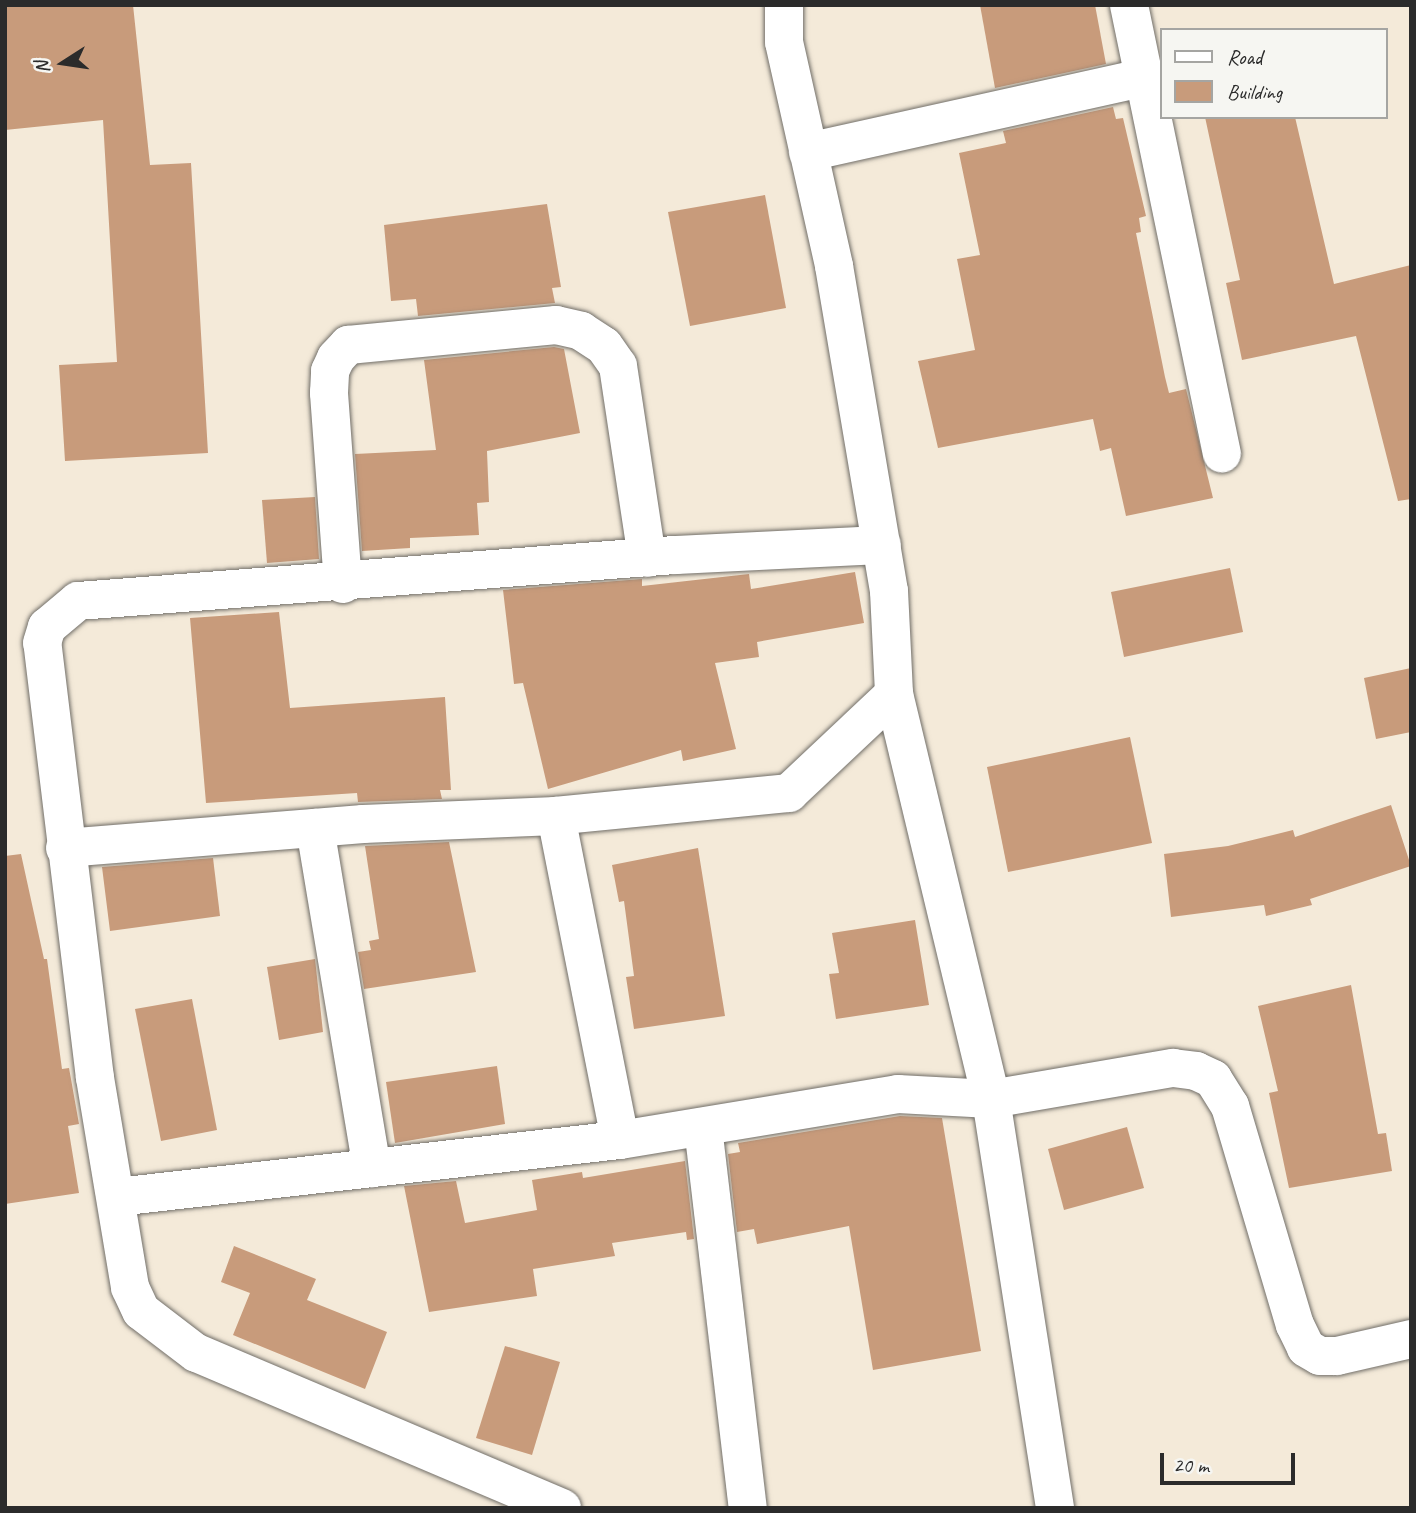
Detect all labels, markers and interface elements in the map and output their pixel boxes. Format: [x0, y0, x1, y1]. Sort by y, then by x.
north arrow [28, 28, 98, 98]
legend [1160, 28, 1388, 119]
text: Road [1227, 44, 1262, 70]
text: N [29, 59, 55, 76]
text: Building [1227, 79, 1282, 105]
scale bar [1164, 1440, 1299, 1484]
text: 20 m [1173, 1452, 1209, 1478]

